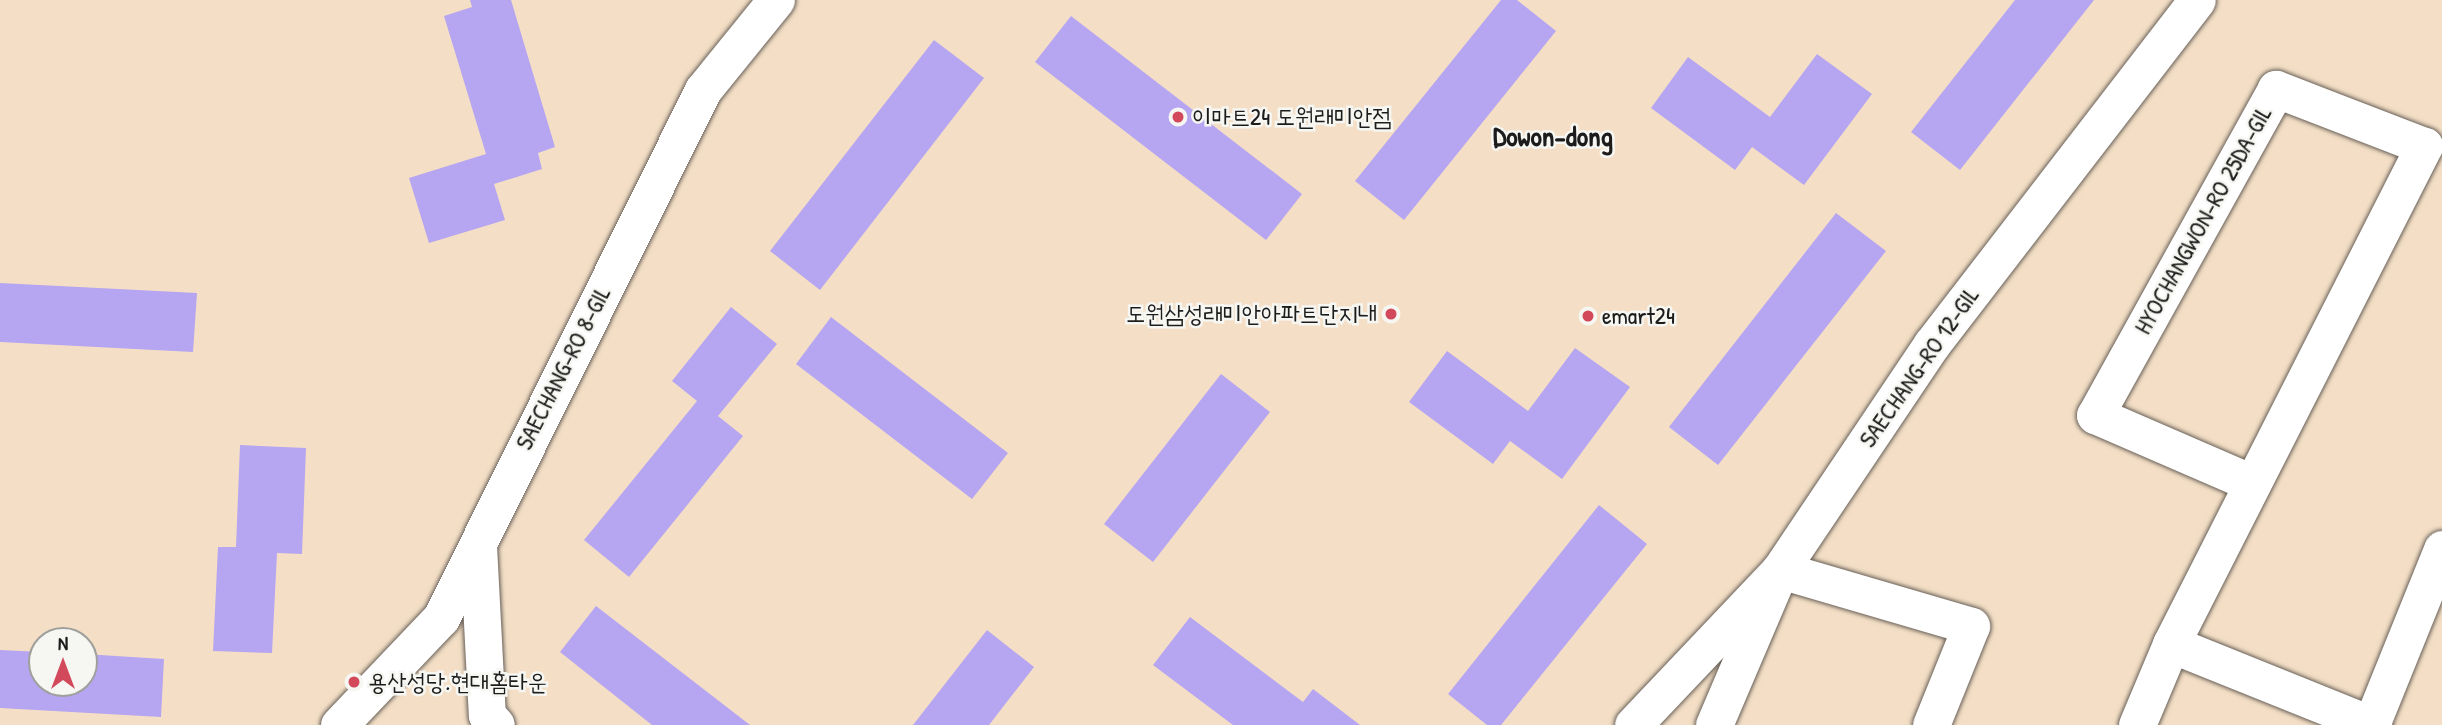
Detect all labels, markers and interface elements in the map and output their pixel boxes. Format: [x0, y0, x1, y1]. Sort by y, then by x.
street label: HYOCHANGWON-RO 25DA-GIL [2128, 101, 2278, 339]
place label: 이마트24 도원래미안점 [1192, 103, 1392, 131]
marker: 이마트24 도원래미안점 [1170, 109, 1186, 125]
district label: Dowon-dong [1493, 119, 1613, 153]
street label: SAECHANG-RO 12-GIL [1853, 281, 1985, 453]
street label: SAECHANG-RO 8-GIL [509, 282, 617, 454]
place label: 도원삼성래미안아파트단지내 [1126, 300, 1377, 328]
place label: emart24 [1602, 302, 1675, 330]
marker: 도원삼성래미안아파트단지내 [1383, 306, 1399, 322]
marker: emart24 [1580, 308, 1596, 324]
north arrow [28, 627, 98, 697]
text: N [58, 630, 68, 656]
place label: 용산성당.현대홈타운 [368, 668, 547, 696]
marker: 용산성당.현대홈타운 [346, 674, 362, 690]

